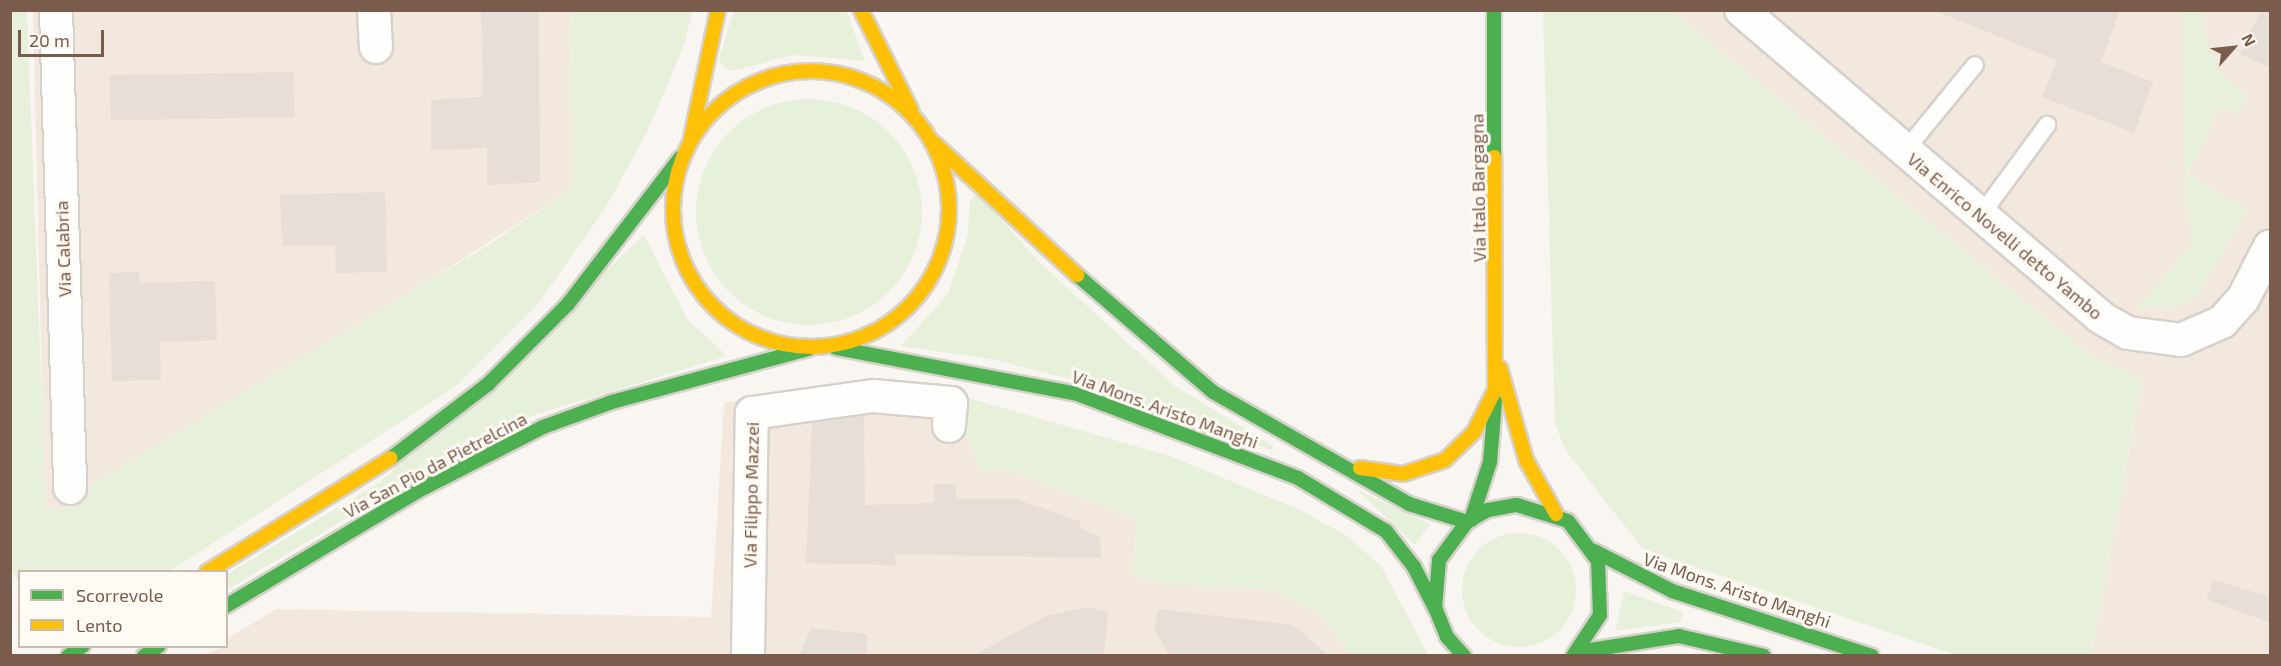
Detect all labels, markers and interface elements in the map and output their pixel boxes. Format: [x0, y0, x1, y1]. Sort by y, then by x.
scale bar [21, 18, 106, 56]
north arrow [2203, 18, 2263, 78]
text: 20 m [29, 29, 70, 51]
text: N [2238, 30, 2261, 49]
street label: Via Italo Bargagna [1466, 113, 1490, 263]
street label: Via Enrico Novelli detto Yambo [1903, 148, 2107, 324]
street label: Via Calabria [51, 200, 75, 298]
street label: Via Mons. Aristo Manghi [1069, 365, 1261, 453]
street label: Via San Pio da Pietrelcina [340, 407, 530, 523]
street label: Via Filippo Mazzei [739, 422, 763, 568]
street label: Via Mons. Aristo Manghi [1640, 548, 1834, 632]
legend [18, 570, 228, 648]
text: Scorrevole [76, 584, 163, 606]
text: Lento [76, 614, 122, 636]

